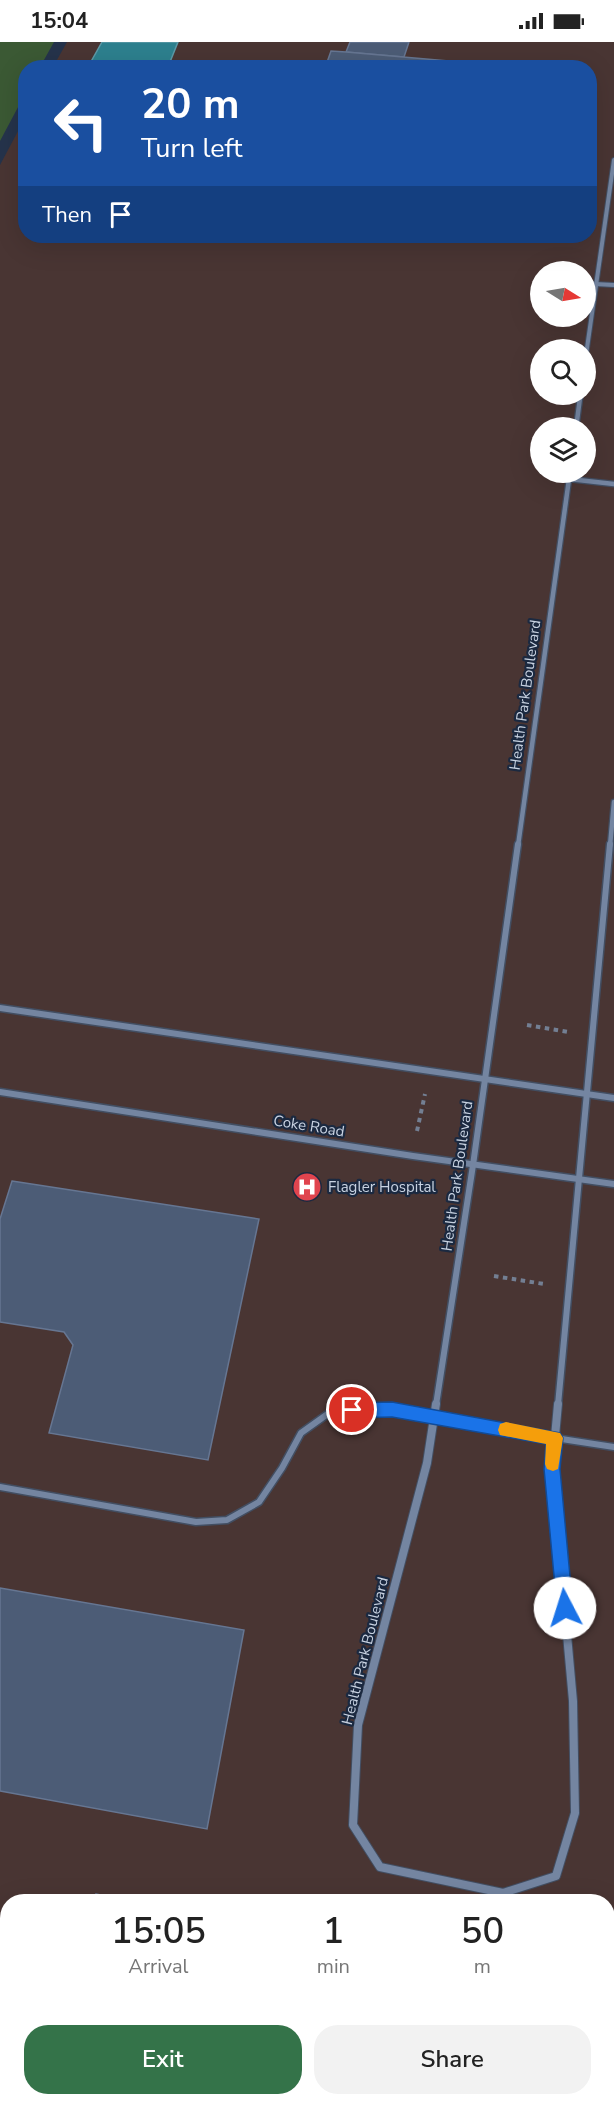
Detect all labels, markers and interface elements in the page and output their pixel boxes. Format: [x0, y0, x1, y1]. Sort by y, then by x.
text: 15:04 [30, 6, 88, 36]
text: 20 m [141, 76, 240, 133]
icon: left [42, 84, 120, 162]
text: Turn left [141, 130, 242, 167]
icon: arrive [104, 198, 137, 231]
text: Then [42, 200, 92, 230]
north arrow [530, 261, 596, 327]
map controls [530, 261, 596, 483]
button: search [530, 339, 596, 405]
button: layers [530, 417, 596, 483]
street label: Health Park Boulevard [505, 618, 545, 772]
street label: Health Park Boulevard [437, 1099, 477, 1253]
street label: Coke Road [272, 1110, 346, 1142]
hospital icon: Flagler Hospital [291, 1171, 323, 1203]
place label: Flagler Hospital [328, 1177, 436, 1197]
pin [326, 1384, 377, 1435]
icon: arrive [335, 1393, 368, 1426]
street label: Health Park Boulevard [337, 1575, 393, 1727]
position arrow [533, 1576, 597, 1640]
text: 15:05 [111, 1907, 206, 1956]
text: 1 [323, 1907, 344, 1956]
text: 50 [461, 1907, 504, 1956]
text: Arrival [128, 1953, 188, 1980]
text: min [317, 1953, 350, 1980]
text: m [474, 1953, 491, 1980]
button: Exit [24, 2025, 302, 2094]
button: Share [314, 2025, 591, 2094]

